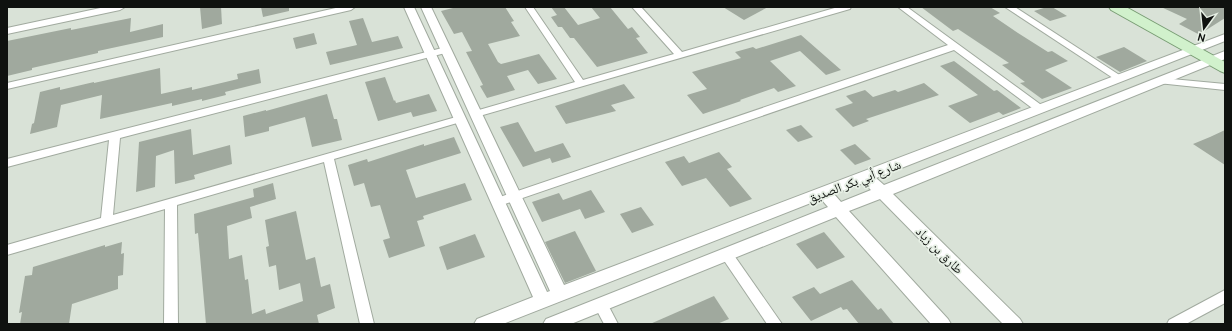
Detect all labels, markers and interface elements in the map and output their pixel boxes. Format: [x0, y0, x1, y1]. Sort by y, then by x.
north arrow [1184, 8, 1224, 48]
text: N [1196, 30, 1207, 45]
street label: شارع أبي بكر الصديق [805, 156, 904, 209]
street label: طارق بن زياد [912, 223, 967, 278]

